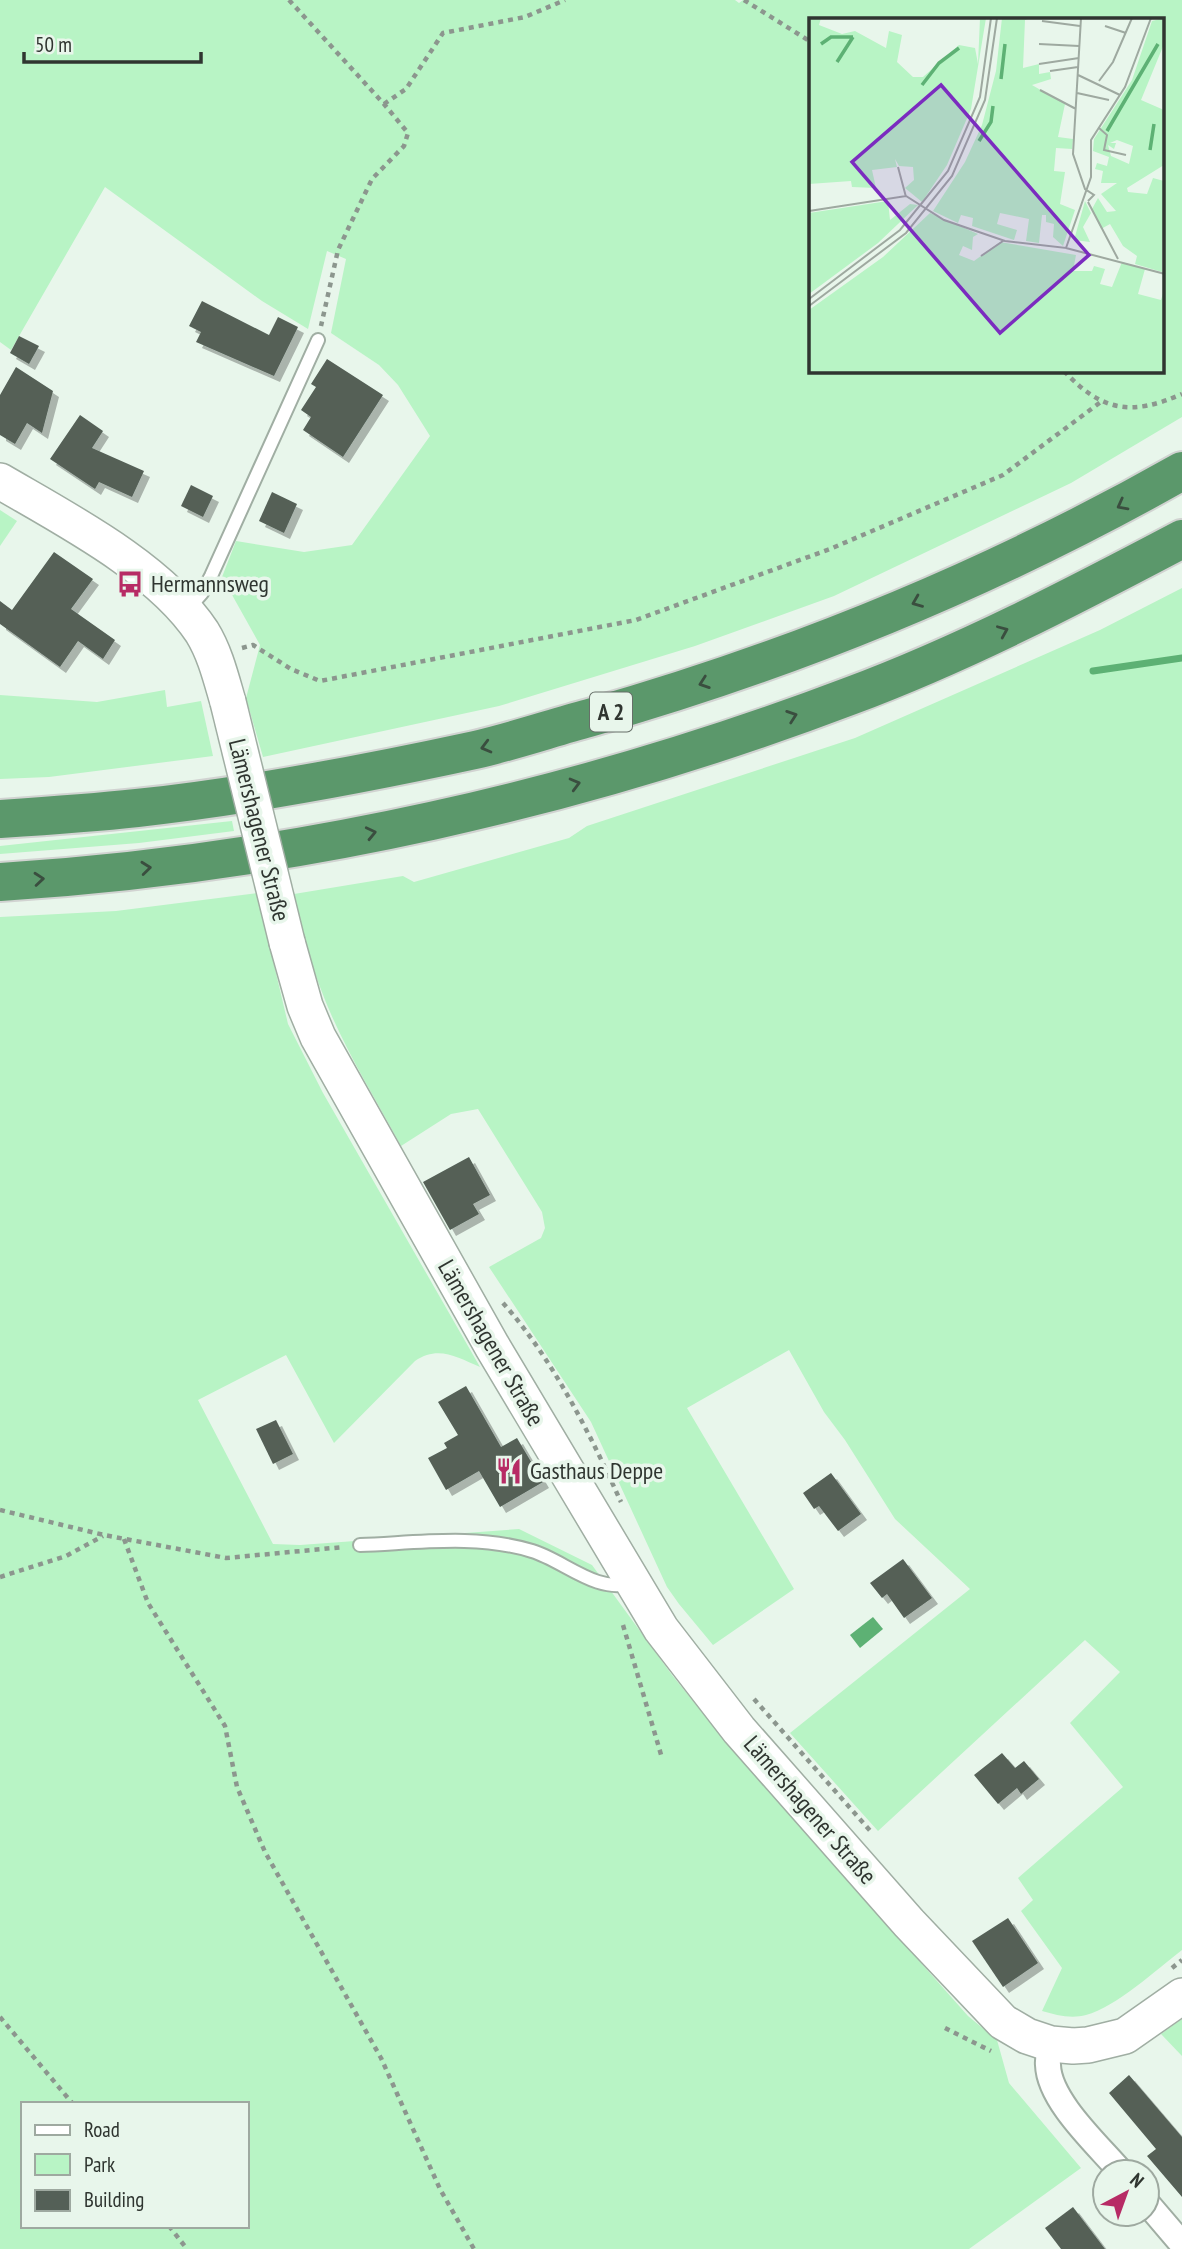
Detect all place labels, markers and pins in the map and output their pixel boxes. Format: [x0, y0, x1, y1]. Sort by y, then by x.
place label: Hermannsweg [151, 568, 269, 599]
bus stop icon: Hermannsweg [115, 569, 145, 599]
place label: Gasthaus Deppe [530, 1455, 663, 1486]
restaurant icon: Gasthaus Deppe [494, 1456, 524, 1486]

